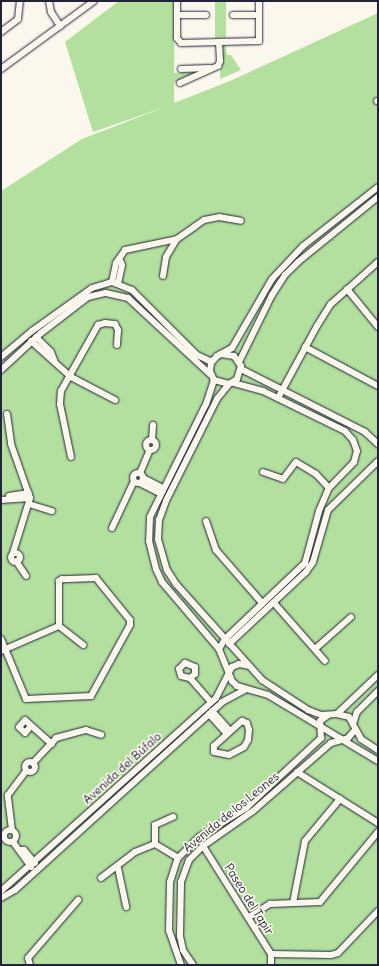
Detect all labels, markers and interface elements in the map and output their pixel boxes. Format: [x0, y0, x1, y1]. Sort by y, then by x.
street label: Avenida del Búfalo [80, 729, 164, 807]
street label: Avenida de los Leones [180, 769, 282, 855]
street label: Paseo del Tapir [221, 861, 277, 937]

